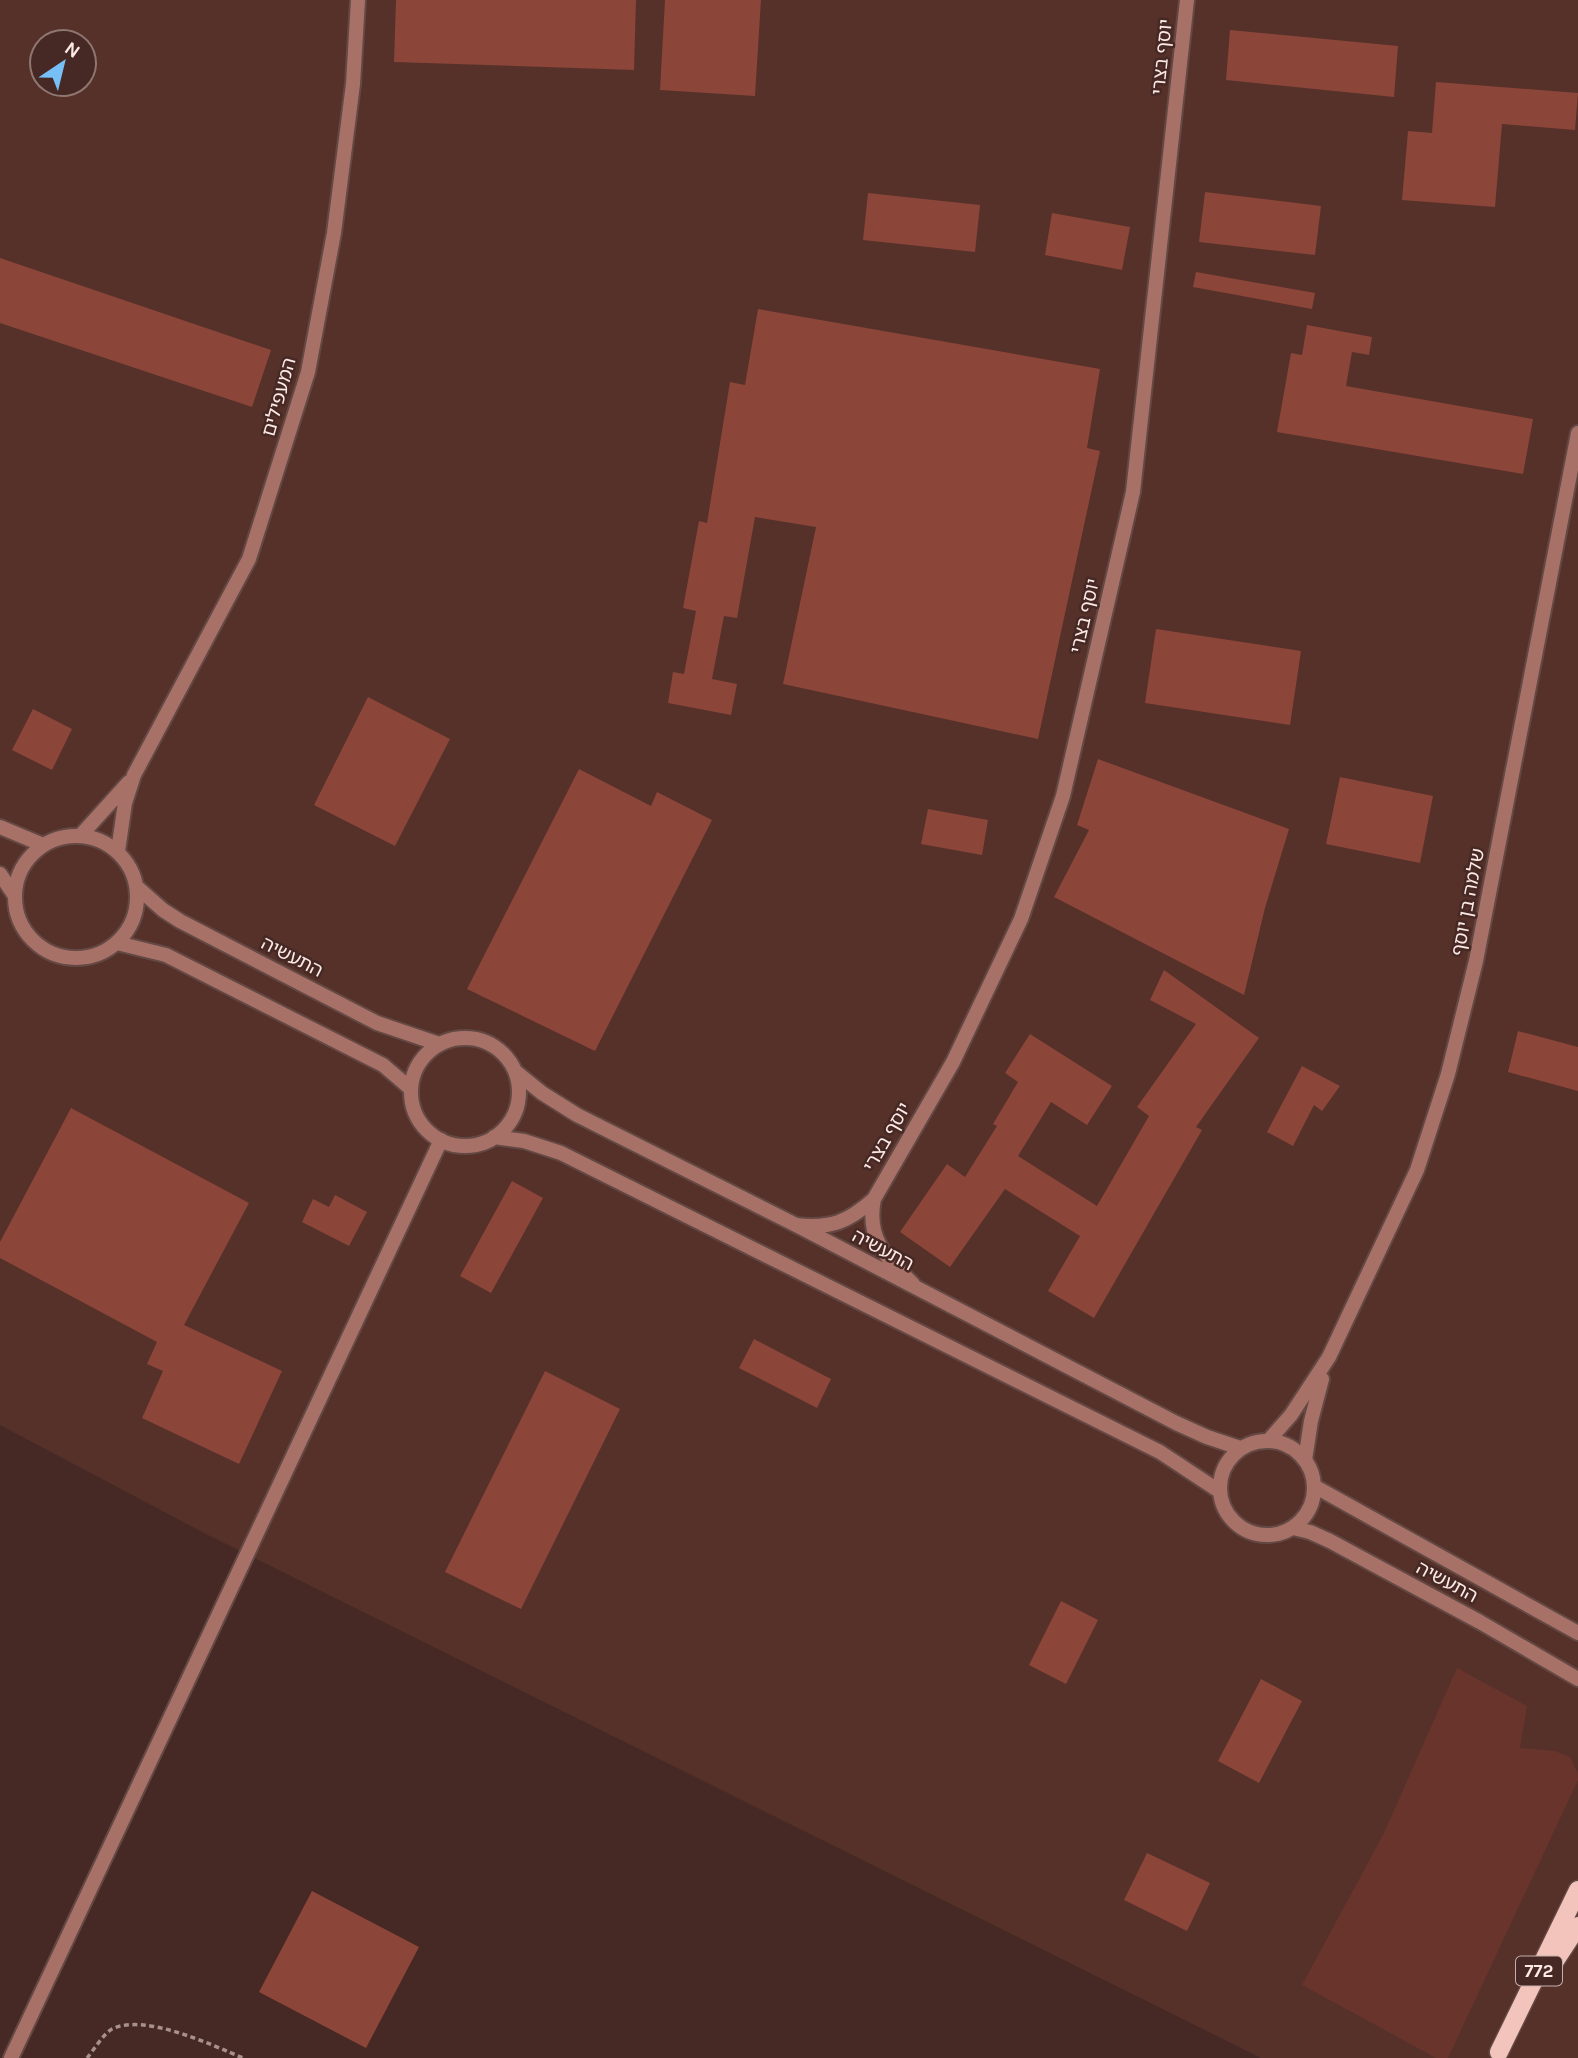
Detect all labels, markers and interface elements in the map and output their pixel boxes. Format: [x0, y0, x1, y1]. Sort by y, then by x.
street label: יוסף בצרי [1147, 18, 1177, 96]
north arrow [28, 28, 98, 98]
text: N [60, 37, 84, 63]
street label: המעפילים [257, 355, 301, 439]
street label: יוסף בצרי [1066, 576, 1104, 656]
street label: שלמה בן יוסף [1447, 846, 1489, 958]
street label: התעשיה [257, 932, 327, 982]
street label: יוסף בצרי [858, 1099, 916, 1175]
street label: התעשיה [848, 1225, 918, 1275]
street label: התעשיה [1412, 1557, 1482, 1607]
road number: 772 [1516, 1956, 1562, 1985]

